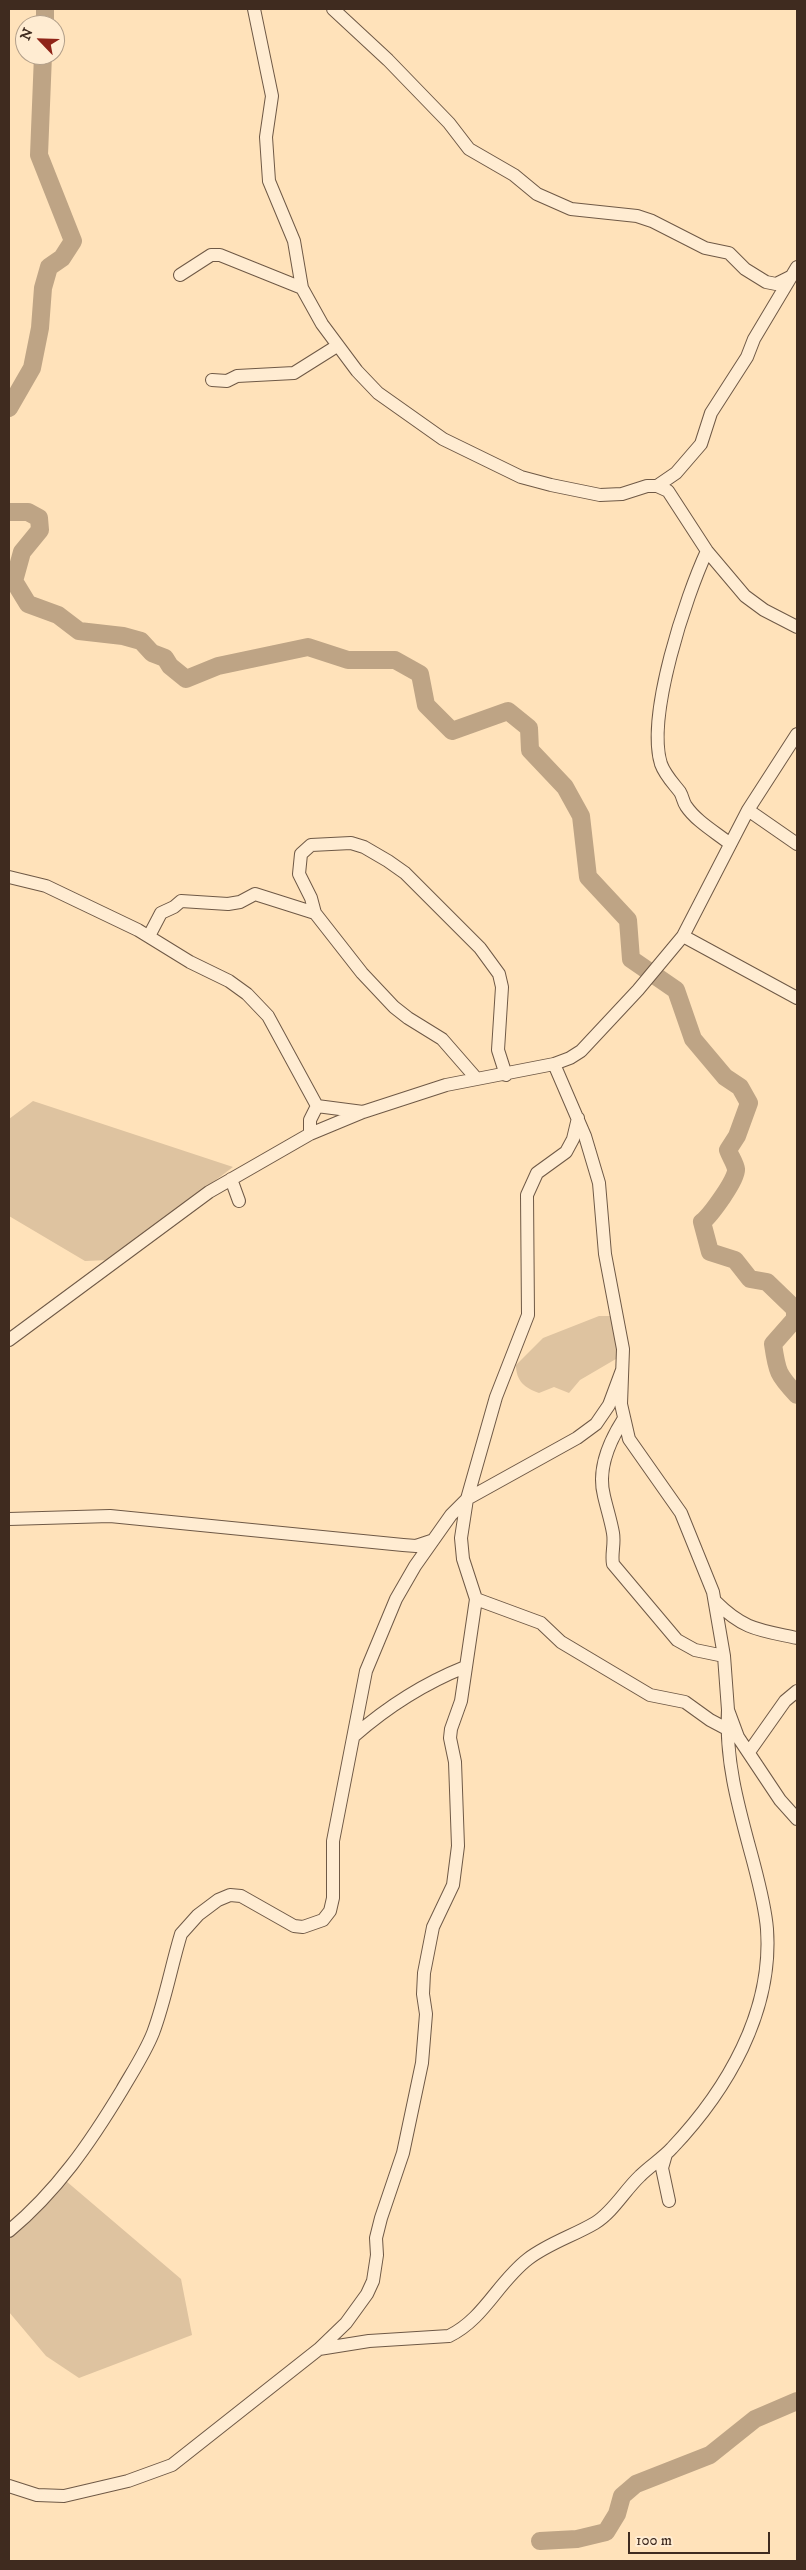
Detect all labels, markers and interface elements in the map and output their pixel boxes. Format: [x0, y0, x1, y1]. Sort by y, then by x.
north arrow [15, 15, 65, 65]
text: N [17, 25, 38, 43]
scale bar [631, 2522, 774, 2554]
text: 100 m [636, 2531, 672, 2550]

